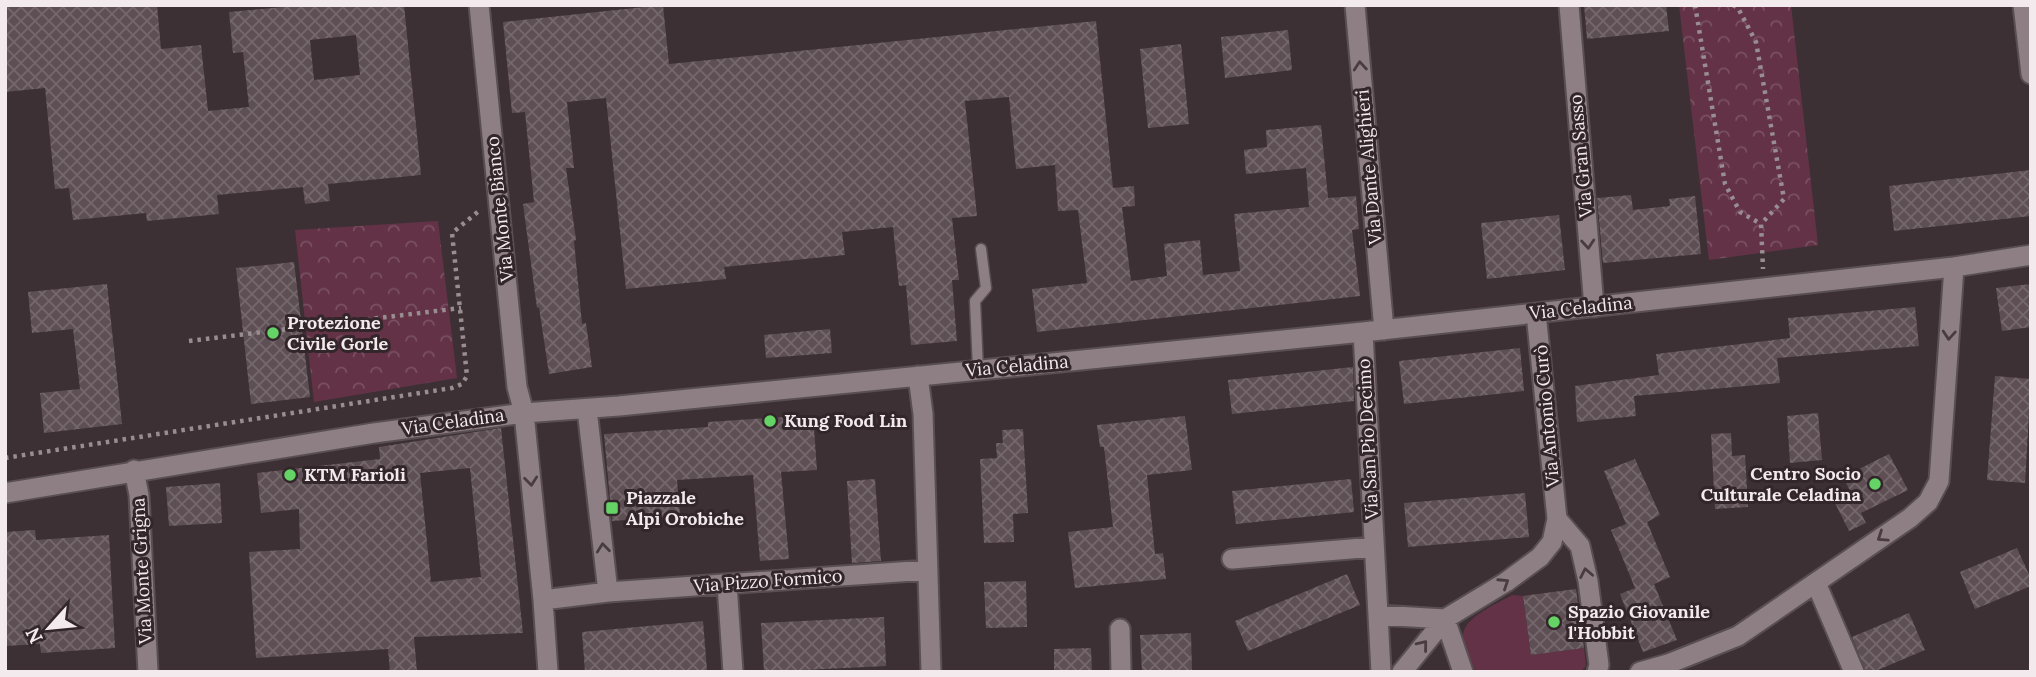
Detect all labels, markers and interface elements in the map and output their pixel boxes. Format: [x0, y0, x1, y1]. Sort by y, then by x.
one-way arrow [1353, 61, 1368, 72]
street label: Via Dante Alighieri [1350, 89, 1387, 246]
street label: Via Gran Sasso [1564, 93, 1597, 220]
street label: Via Monte Bianco [480, 135, 519, 284]
one-way arrow [1580, 239, 1595, 250]
street label: Via Celadina [1527, 291, 1633, 324]
place label: Protezione Civile Gorle [287, 311, 389, 355]
marker: Protezione Civile Gorle [265, 325, 281, 341]
one-way arrow [1942, 330, 1957, 341]
street label: Via Antonio Curò [1529, 344, 1564, 489]
street label: Via Celadina [964, 350, 1069, 382]
street label: Via San Pio Decimo [1352, 358, 1383, 521]
street label: Via Celadina [399, 403, 506, 440]
place label: Kung Food Lin [784, 409, 908, 432]
marker: Kung Food Lin [762, 413, 778, 429]
place label: Centro Socio Culturale Celadina [1701, 462, 1862, 506]
place label: KTM Farioli [304, 463, 406, 486]
marker: KTM Farioli [282, 467, 298, 483]
one-way arrow [523, 476, 538, 487]
marker: Centro Socio Culturale Celadina [1867, 476, 1883, 492]
place label: Piazzale Alpi Orobiche [626, 486, 744, 530]
street label: Via Monte Grigna [126, 497, 157, 646]
marker: Piazzale Alpi Orobiche [604, 500, 620, 516]
one-way arrow [1877, 528, 1890, 541]
one-way arrow [596, 543, 611, 554]
street label: Via Pizzo Formico [692, 564, 843, 597]
one-way arrow [1579, 567, 1594, 579]
one-way arrow [1496, 579, 1509, 592]
north arrow [14, 593, 84, 663]
place label: Spazio Giovanile l'Hobbit [1568, 600, 1710, 644]
marker: Spazio Giovanile l'Hobbit [1546, 614, 1562, 630]
text: N [20, 623, 48, 648]
one-way arrow [1415, 641, 1428, 653]

